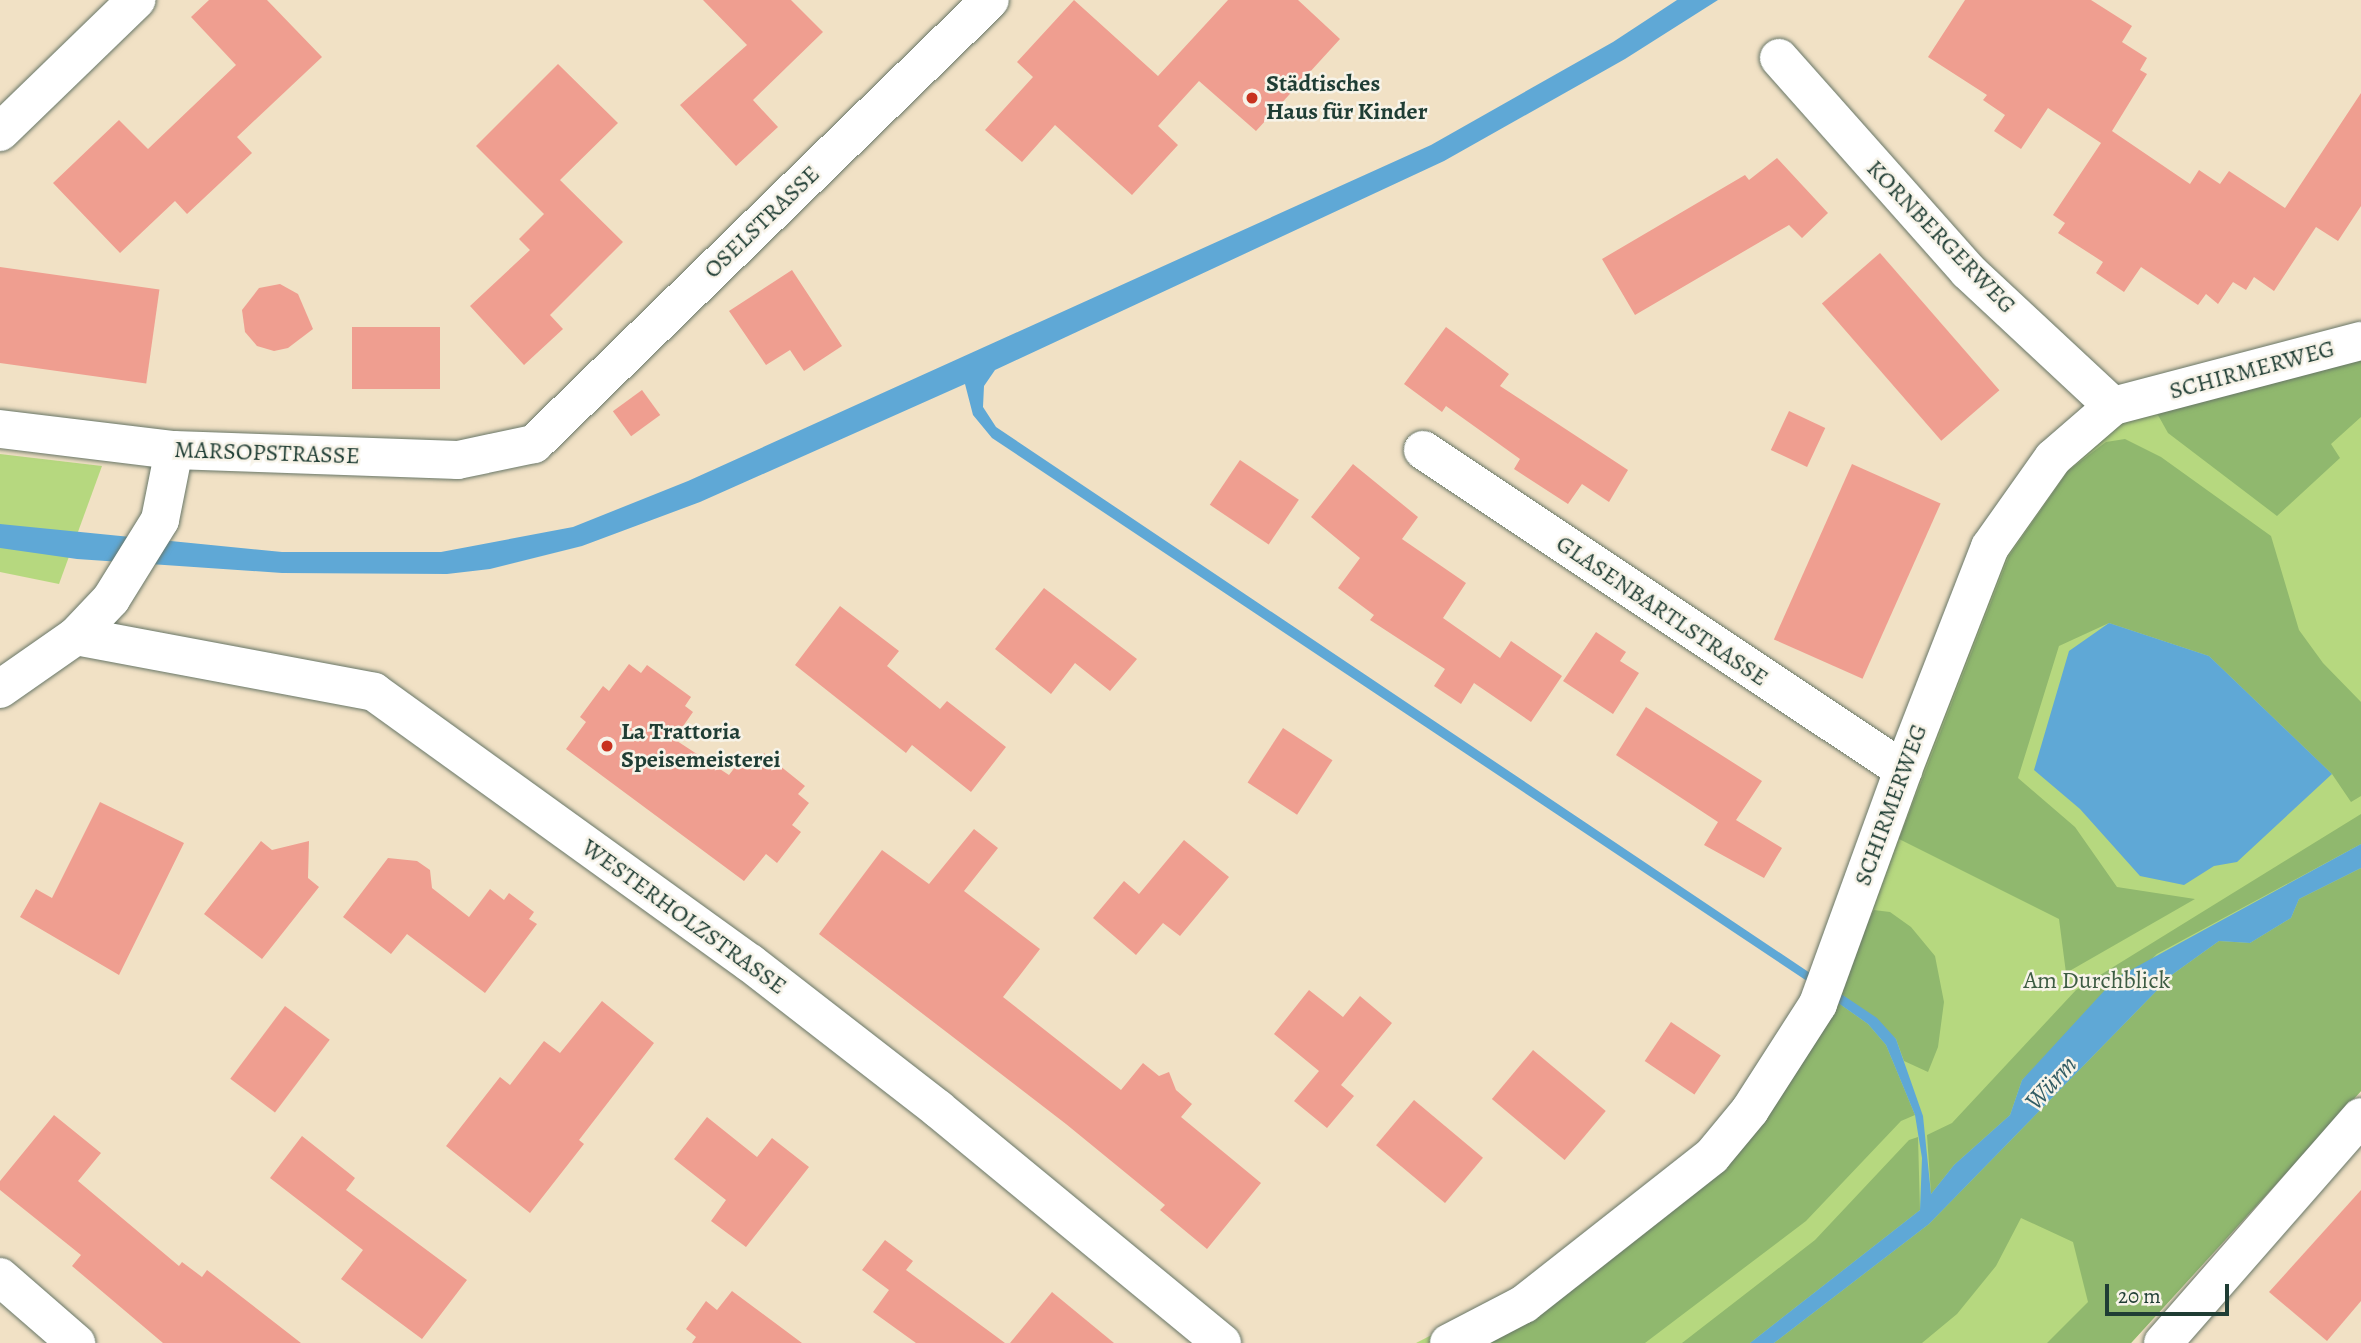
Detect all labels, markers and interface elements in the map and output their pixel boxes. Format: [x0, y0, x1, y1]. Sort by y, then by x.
place label: Städtisches Haus für Kinder [1266, 70, 1428, 126]
marker: Städtisches Haus für Kinder [1244, 90, 1260, 106]
street label: KORNBERGERWEG [1860, 154, 2022, 320]
street label: OSELSTRASSE [698, 160, 826, 284]
street label: SCHIRMERWEG [2166, 334, 2338, 406]
street label: MARSOPSTRASSE [174, 435, 360, 471]
street label: GLASENBARTLSTRASSE [1551, 529, 1773, 693]
place label: La Trattoria Speisemeisterei [621, 718, 781, 774]
street label: SCHIRMERWEG [1848, 720, 1934, 890]
marker: La Trattoria Speisemeisterei [599, 738, 615, 754]
street label: WESTERHOLZSTRASSE [576, 833, 792, 1001]
park label: Am Durchblick [2024, 967, 2170, 995]
water label: Würm [2018, 1049, 2084, 1117]
scale bar [2109, 1270, 2233, 1314]
text: 20 m [2118, 1282, 2161, 1310]

